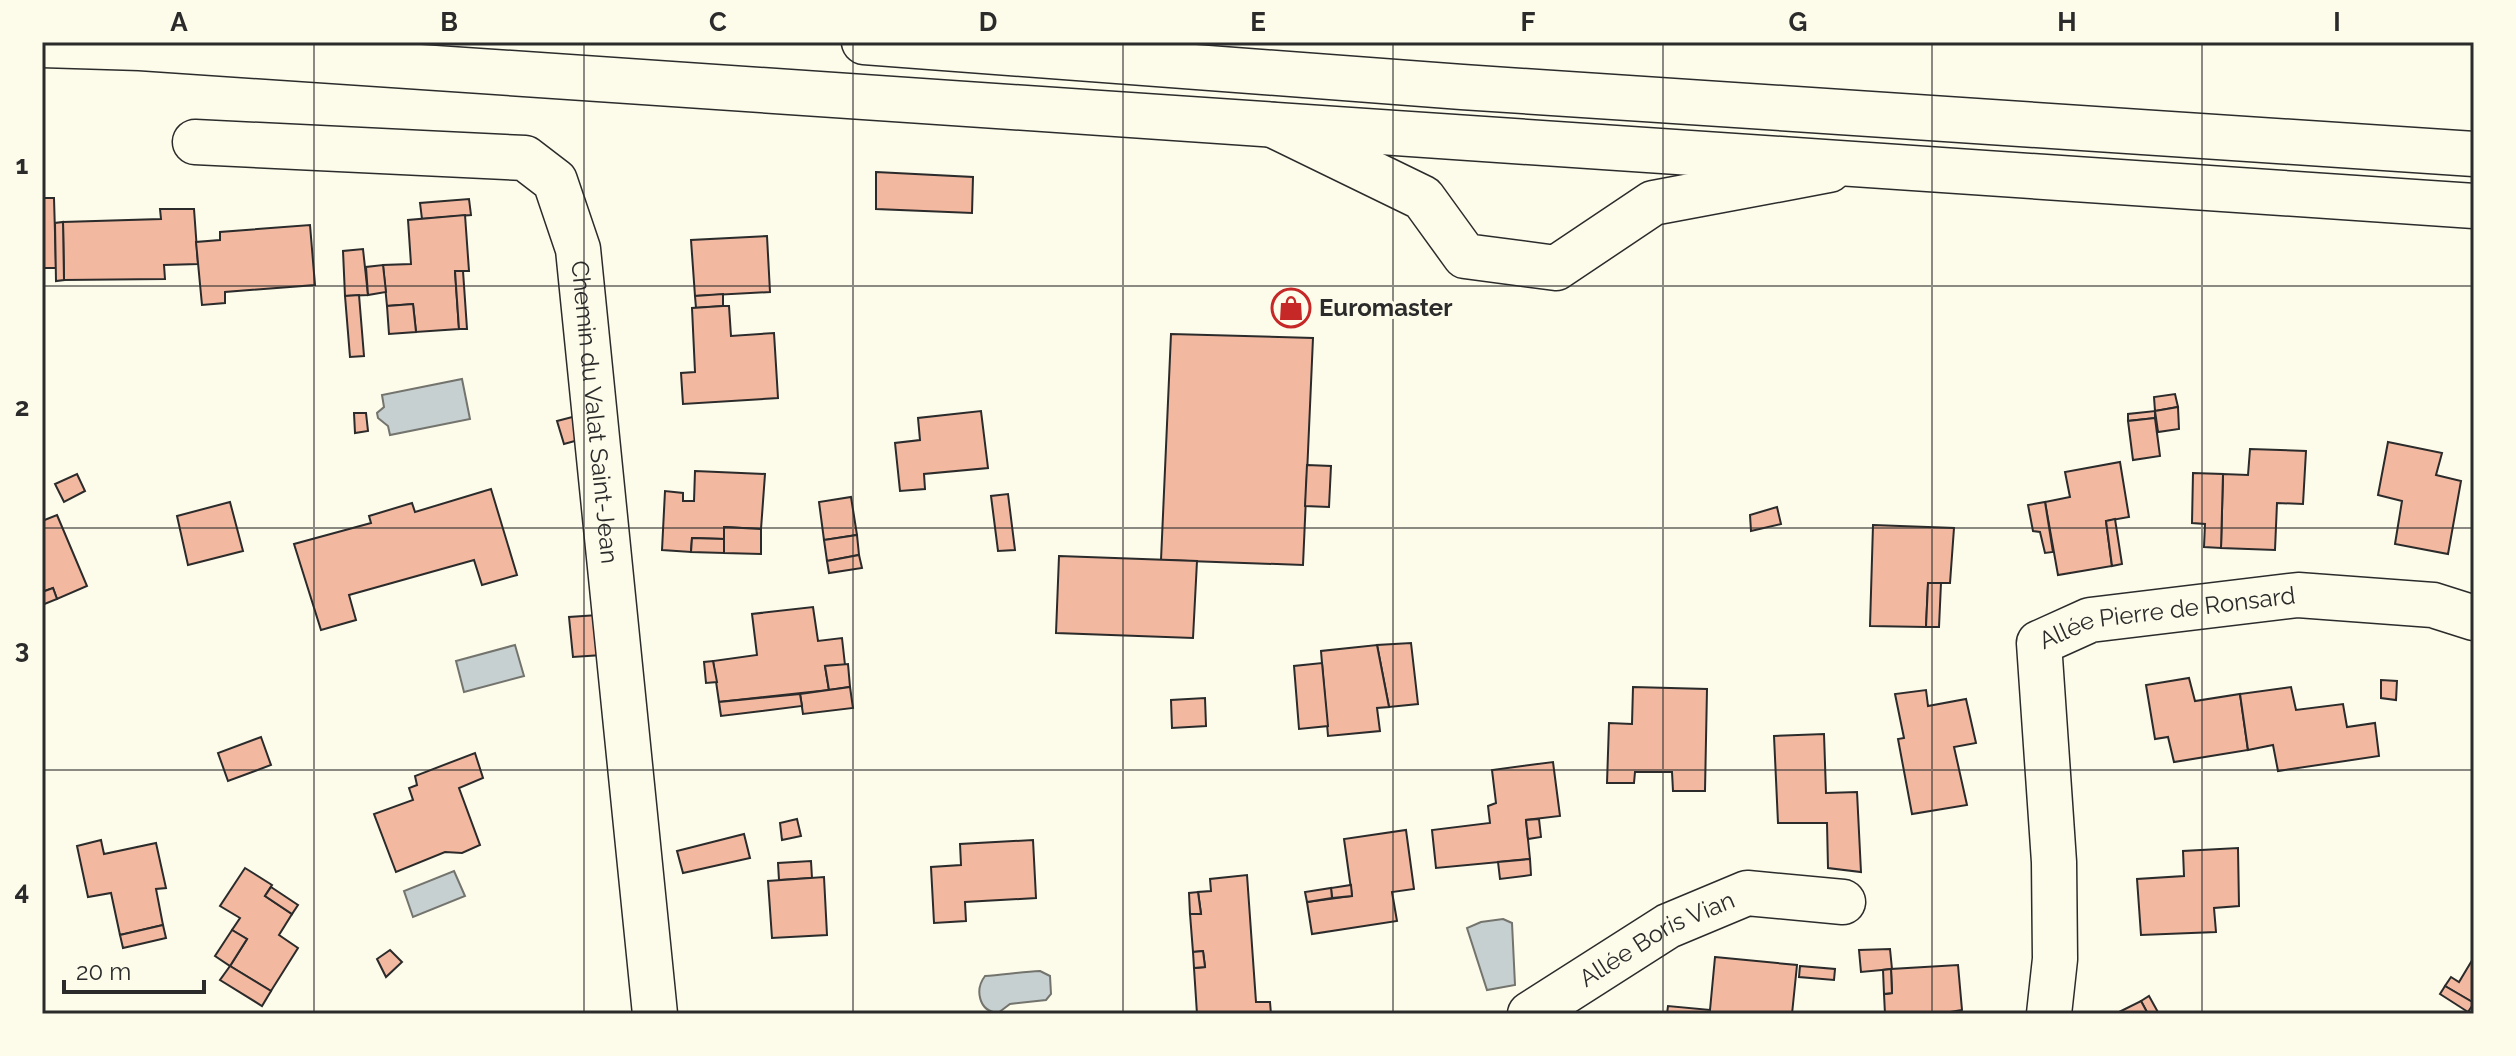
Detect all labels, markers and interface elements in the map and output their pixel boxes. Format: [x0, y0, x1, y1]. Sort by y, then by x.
text: A [170, 7, 188, 37]
text: B [440, 7, 458, 37]
text: C [709, 7, 727, 37]
text: D [979, 7, 997, 37]
text: E [1250, 7, 1266, 37]
text: F [1521, 7, 1536, 37]
text: G [1789, 7, 1807, 37]
text: H [2057, 7, 2077, 37]
text: I [2333, 7, 2341, 37]
text: 1 [16, 150, 29, 180]
street label: Chemin du Valat Saint-Jean [565, 259, 625, 565]
shop icon: Euromaster [1270, 287, 1312, 329]
place label: Euromaster [1319, 293, 1452, 322]
text: 2 [15, 392, 29, 422]
street label: Allée Pierre de Ronsard [2034, 580, 2297, 655]
text: 3 [15, 634, 29, 664]
text: 4 [15, 876, 29, 906]
street label: Allée Boris Vian [1574, 885, 1739, 993]
scale bar [64, 944, 204, 994]
text: 20 m [76, 957, 131, 986]

